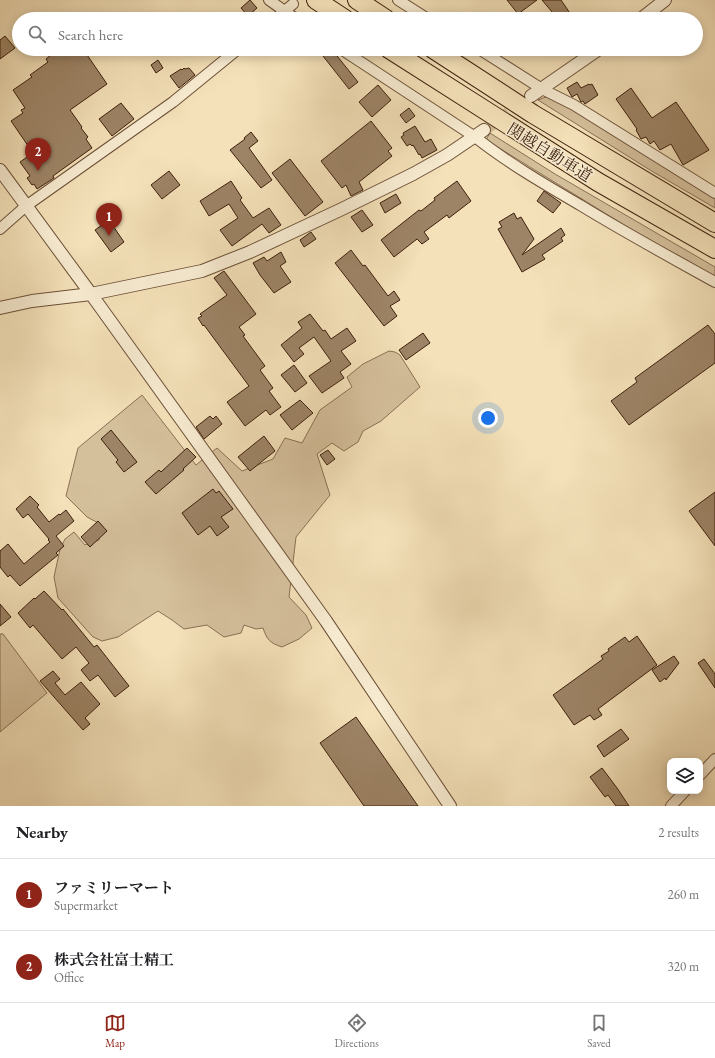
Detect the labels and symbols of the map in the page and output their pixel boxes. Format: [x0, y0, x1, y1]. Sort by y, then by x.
street label: 関越自動車道 [503, 118, 596, 187]
pin: 2 [25, 138, 51, 171]
pin: 1 [96, 203, 122, 236]
your location [478, 408, 498, 428]

